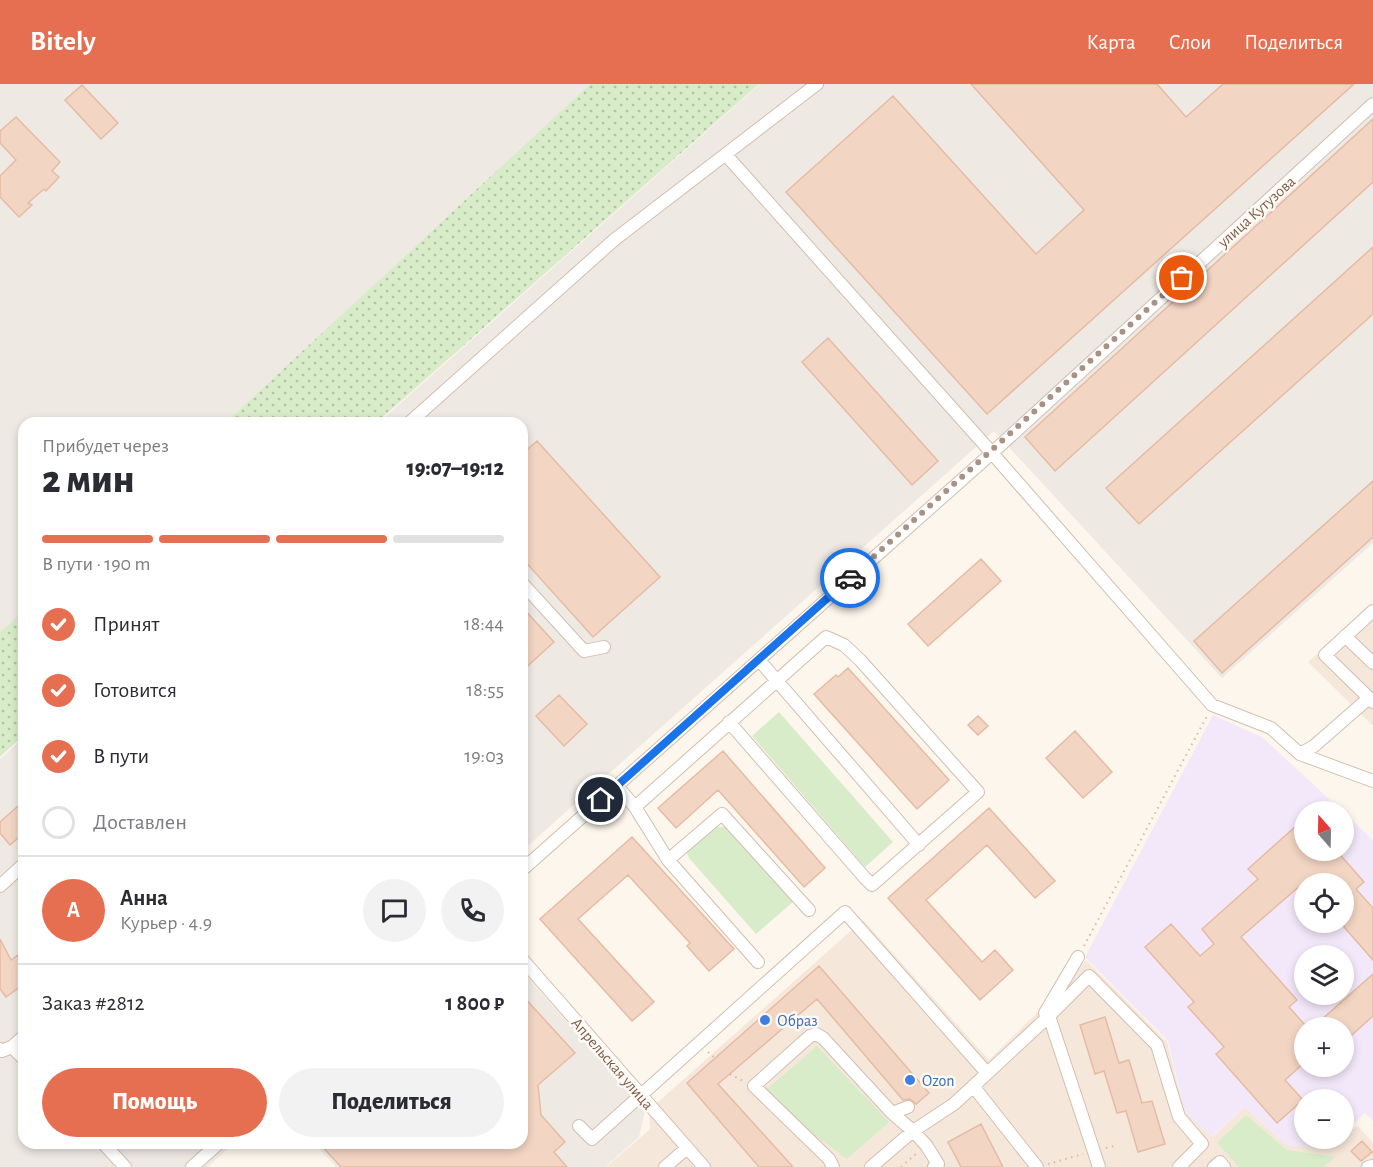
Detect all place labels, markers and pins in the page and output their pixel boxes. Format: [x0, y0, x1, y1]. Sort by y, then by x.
pin [1156, 252, 1207, 303]
pin [575, 774, 626, 825]
marker: Образ [758, 1013, 772, 1027]
place label: Образ [777, 1013, 818, 1029]
marker: Ozon [903, 1073, 917, 1087]
place label: Ozon [922, 1073, 954, 1089]

